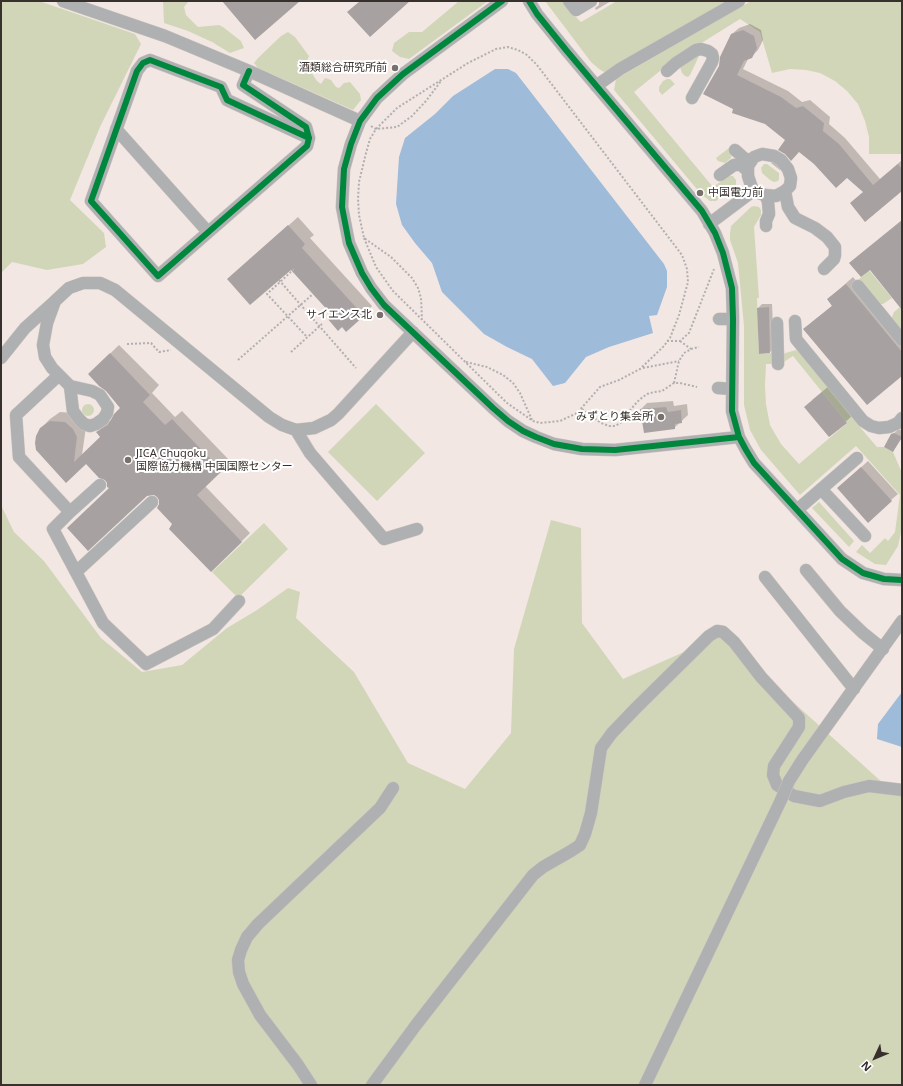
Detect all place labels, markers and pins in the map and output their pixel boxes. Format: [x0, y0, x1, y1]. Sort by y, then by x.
place label: 酒類総合研究所前 [299, 61, 387, 75]
marker: 酒類総合研究所前 [390, 63, 400, 73]
place label: 中国電力前 [708, 186, 763, 200]
marker: 中国電力前 [695, 188, 705, 198]
place label: サイエンス北 [306, 308, 372, 322]
marker: サイエンス北 [375, 310, 385, 320]
place label: みずとり集会所 [576, 410, 653, 424]
marker: みずとり集会所 [656, 412, 666, 422]
place label: JICA Chugoku 国際協力機構 中国国際センター [136, 447, 293, 473]
marker: JICA Chugoku 国際協力機構 中国国際センター [123, 455, 133, 465]

